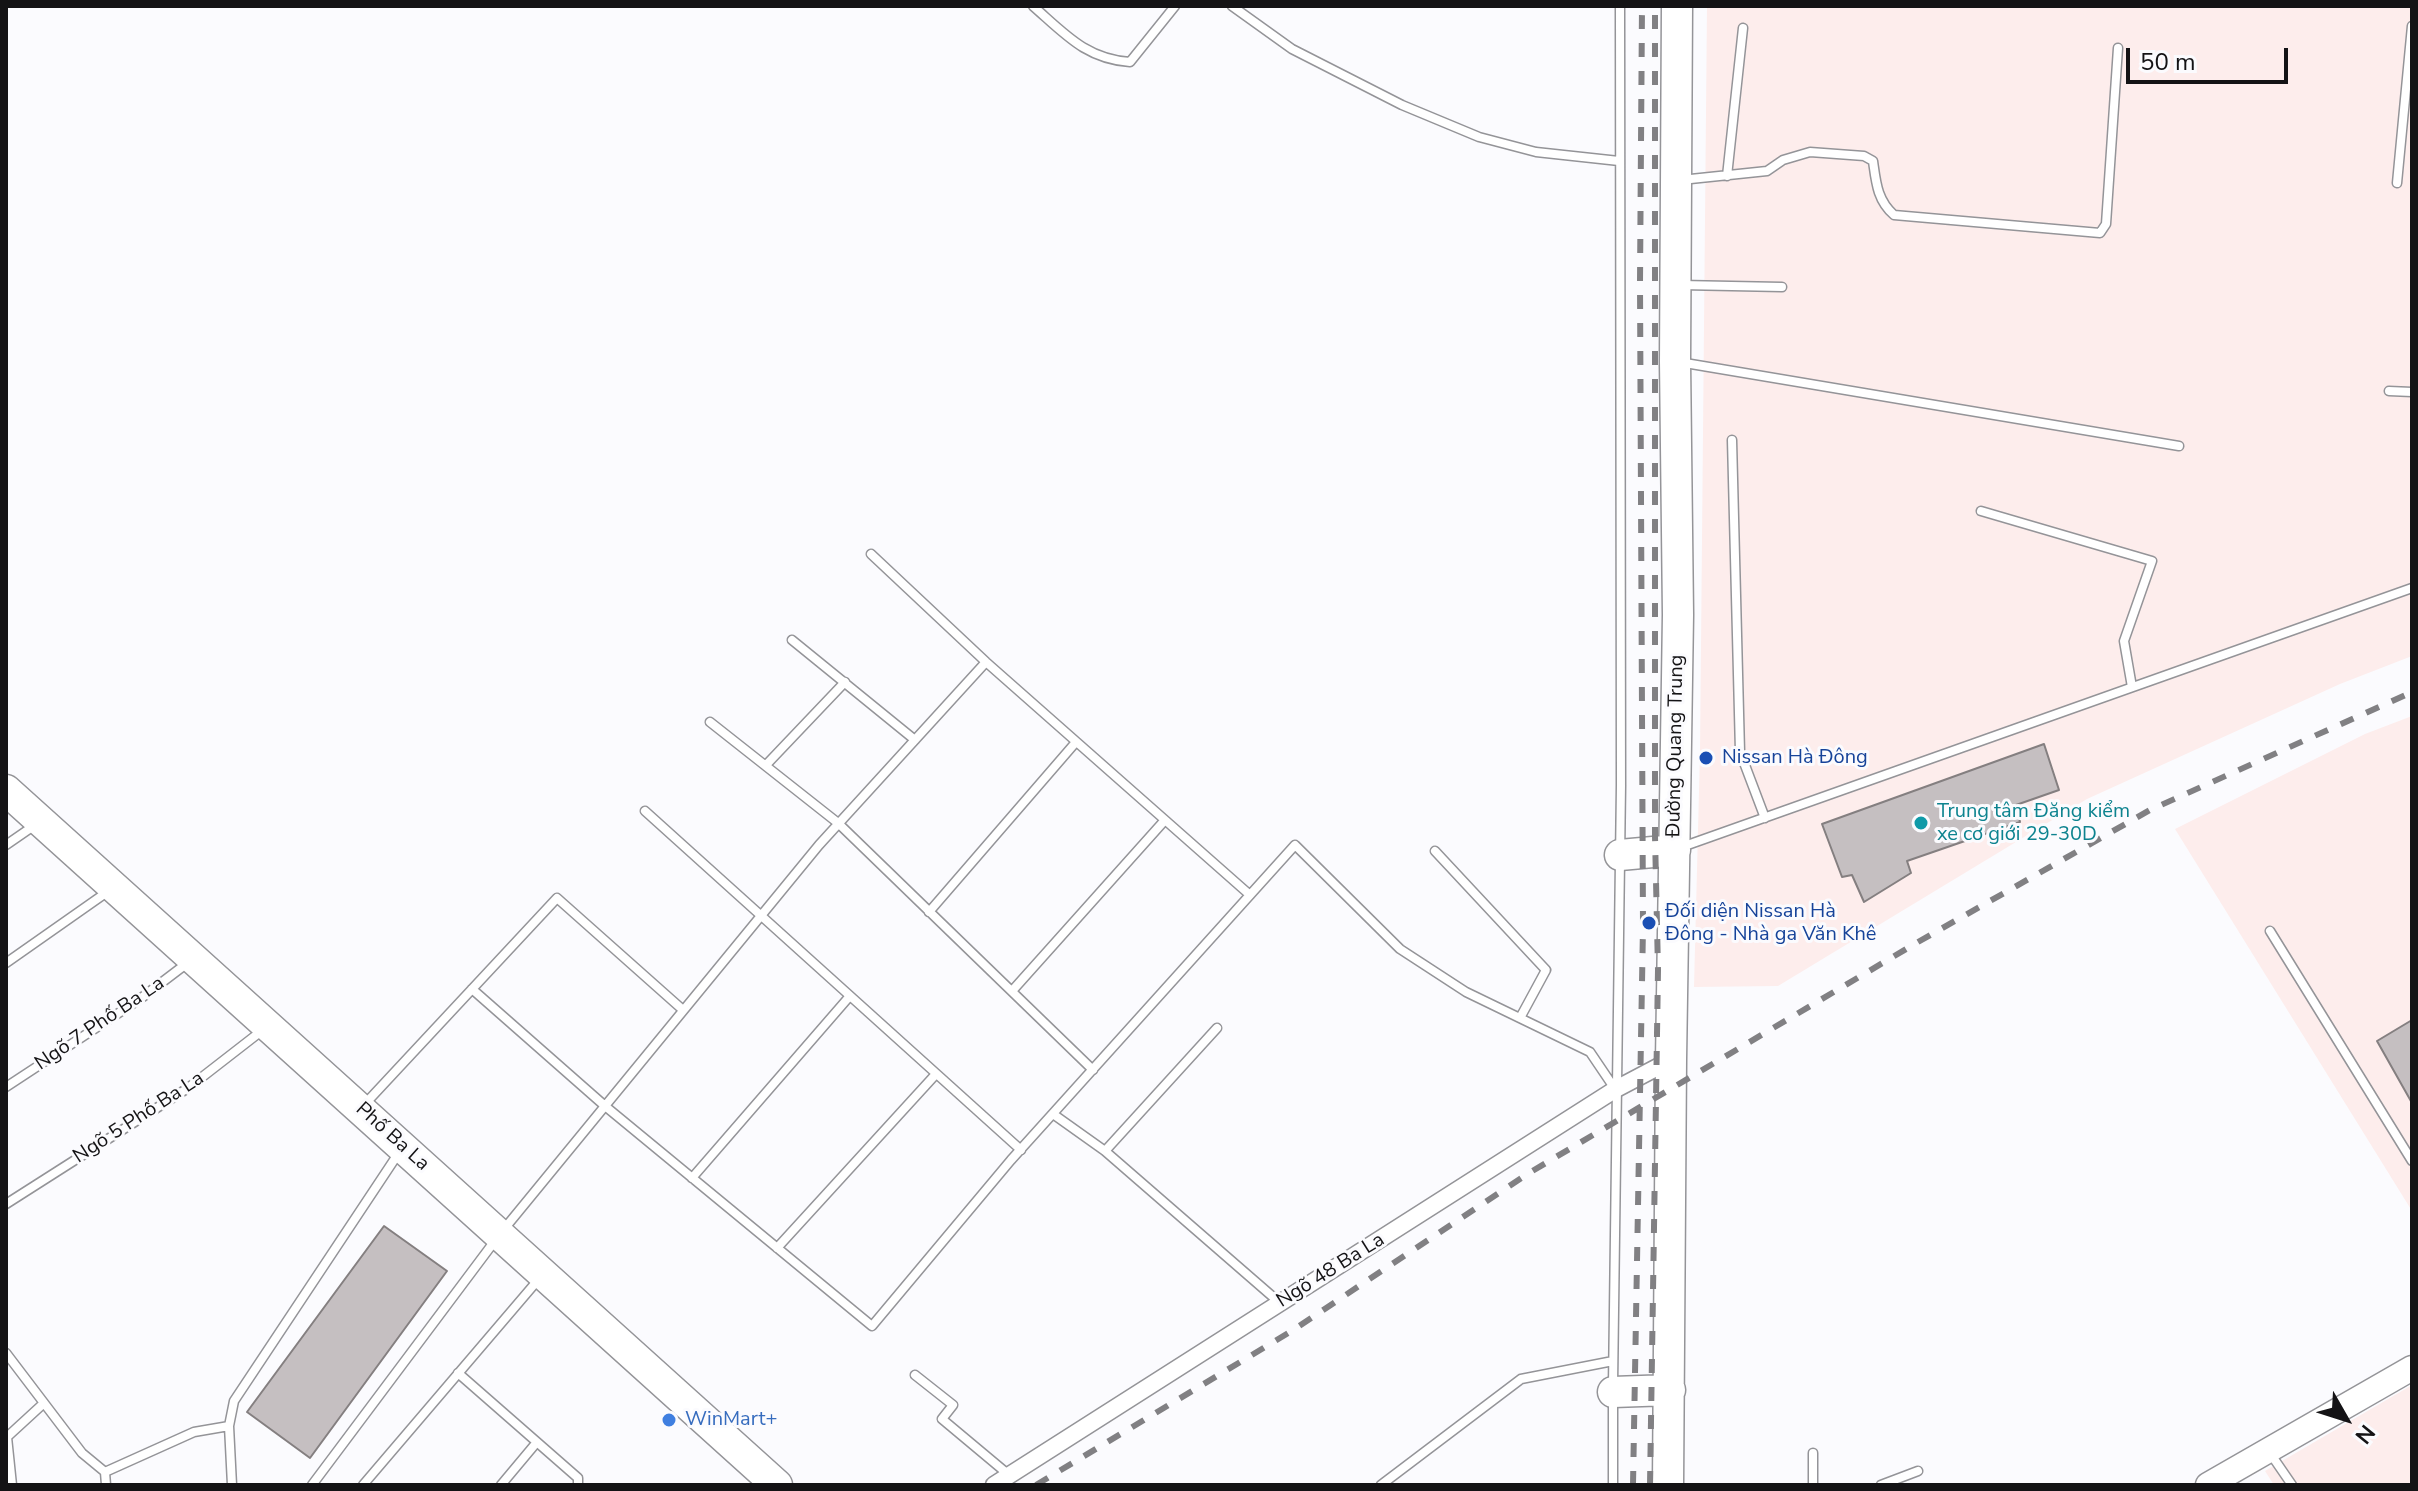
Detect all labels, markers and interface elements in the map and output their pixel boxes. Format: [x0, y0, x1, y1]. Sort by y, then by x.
scale bar [2130, 32, 2292, 82]
text: 50 m [2140, 46, 2196, 78]
street label: Đường Quang Trung [1662, 654, 1690, 838]
place label: Nissan Hà Đông [1722, 746, 1868, 770]
marker: Nissan Hà Đông [1697, 749, 1715, 767]
place label: Trung tâm Đăng kiểm xe cơ giới 29-30D [1937, 800, 2130, 847]
marker: Trung tâm Đăng kiểm xe cơ giới 29-30D [1912, 814, 1930, 832]
place label: Đối diện Nissan Hà Đông - Nhà ga Văn Khê [1665, 900, 1876, 947]
marker: Đối diện Nissan Hà Đông - Nhà ga Văn Khê [1640, 914, 1658, 932]
street label: Ngõ 7 Phố Ba La [31, 972, 169, 1076]
street label: Ngõ 5 Phố Ba La [69, 1067, 209, 1169]
street label: Phố Ba La [350, 1098, 434, 1176]
street label: Ngõ 48 Ba La [1273, 1228, 1389, 1314]
north arrow [2306, 1379, 2386, 1459]
place label: WinMart+ [685, 1408, 777, 1432]
marker: WinMart+ [660, 1411, 678, 1429]
text: N [2348, 1418, 2381, 1450]

